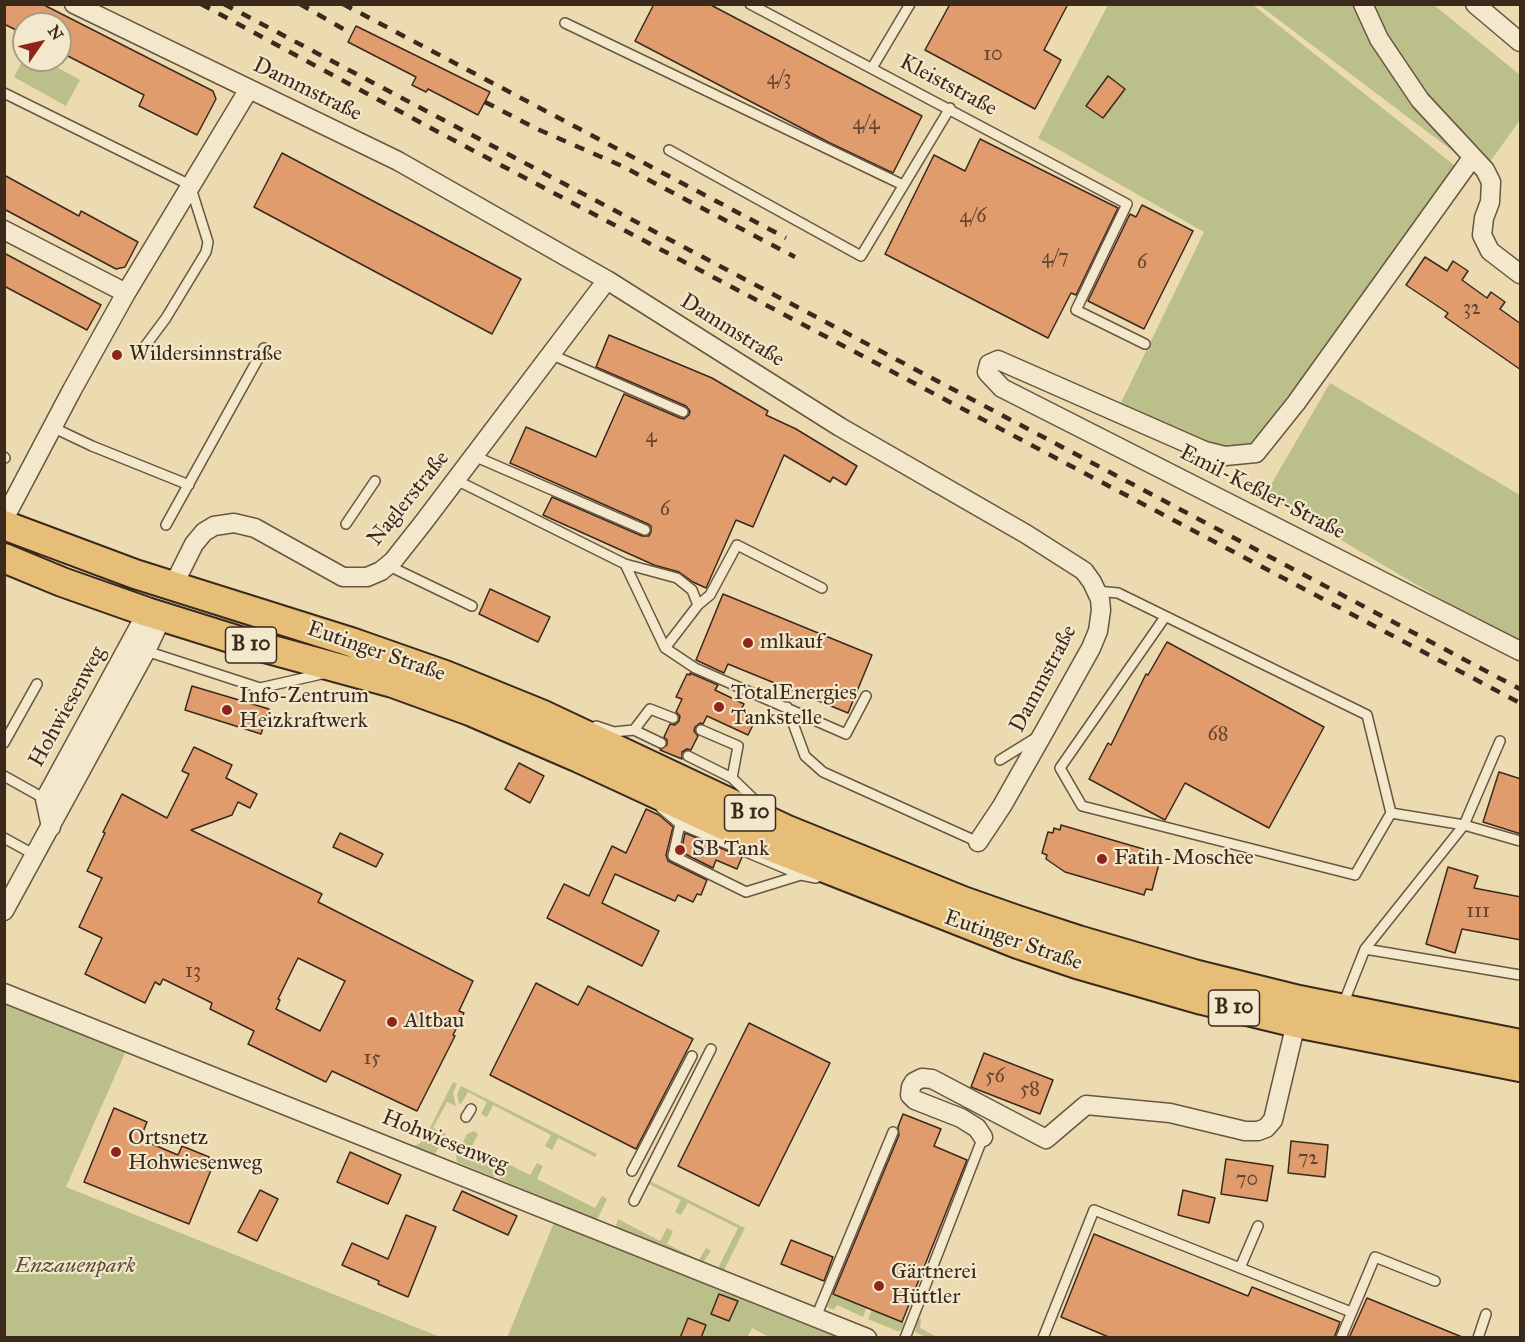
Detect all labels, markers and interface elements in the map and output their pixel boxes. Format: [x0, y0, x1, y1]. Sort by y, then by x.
north arrow [12, 12, 72, 72]
text: N [44, 22, 67, 44]
house number: 10 [983, 43, 1003, 67]
street label: Kleiststraße [895, 49, 1001, 123]
street label: Dammstraße [248, 52, 366, 128]
house number: 4/3 [767, 67, 791, 91]
house number: 4/4 [852, 112, 880, 136]
house number: 4/6 [960, 205, 986, 229]
house number: 4/7 [1041, 246, 1069, 270]
house number: 6 [1137, 251, 1147, 275]
street label: Dammstraße [675, 289, 789, 373]
house number: 32 [1463, 297, 1481, 321]
place label: Wildersinnstraße [129, 342, 282, 368]
marker: Wildersinnstraße [110, 348, 124, 362]
house number: 4 [645, 425, 657, 449]
street label: Emil-Keßler-Straße [1175, 440, 1349, 546]
street label: Naglerstraße [363, 446, 455, 552]
house number: 6 [660, 498, 670, 522]
street label: Eutinger Straße [304, 616, 448, 688]
street label: Dammstraße [1005, 621, 1083, 737]
road number: B 10 [226, 627, 276, 663]
place label: mlkauf [760, 630, 823, 656]
marker: mlkauf [741, 636, 755, 650]
street label: Hohwiesenweg [24, 642, 112, 772]
place label: TotalEnergies Tankstelle [731, 681, 857, 732]
place label: Info-Zentrum Heizkraftwerk [239, 684, 369, 736]
marker: TotalEnergies Tankstelle [712, 700, 726, 714]
marker: Info-Zentrum Heizkraftwerk [220, 703, 234, 717]
house number: 68 [1208, 723, 1228, 747]
road number: B 10 [724, 795, 776, 831]
place label: SB Tank [692, 837, 769, 863]
marker: SB Tank [673, 843, 687, 857]
place label: Fatih-Moschee [1114, 846, 1254, 872]
marker: Fatih-Moschee [1095, 852, 1109, 866]
house number: 111 [1466, 900, 1490, 924]
street label: Eutinger Straße [941, 905, 1085, 977]
house number: 13 [185, 960, 201, 984]
road number: B 10 [1208, 990, 1260, 1026]
place label: Altbau [404, 1009, 464, 1035]
marker: Altbau [385, 1015, 399, 1029]
house number: 15 [363, 1047, 381, 1071]
house number: 56 [985, 1065, 1005, 1089]
house number: 58 [1020, 1078, 1040, 1102]
street label: Hohwiesenweg [378, 1105, 512, 1179]
place label: Ortsnetz Hohwiesenweg [128, 1126, 262, 1178]
marker: Ortsnetz Hohwiesenweg [109, 1145, 123, 1159]
house number: 72 [1298, 1147, 1318, 1171]
house number: 70 [1236, 1168, 1258, 1192]
park label: Enzauenpark [14, 1254, 136, 1280]
place label: Gärtnerei Hüttler [891, 1260, 977, 1312]
marker: Gärtnerei Hüttler [872, 1279, 886, 1293]

